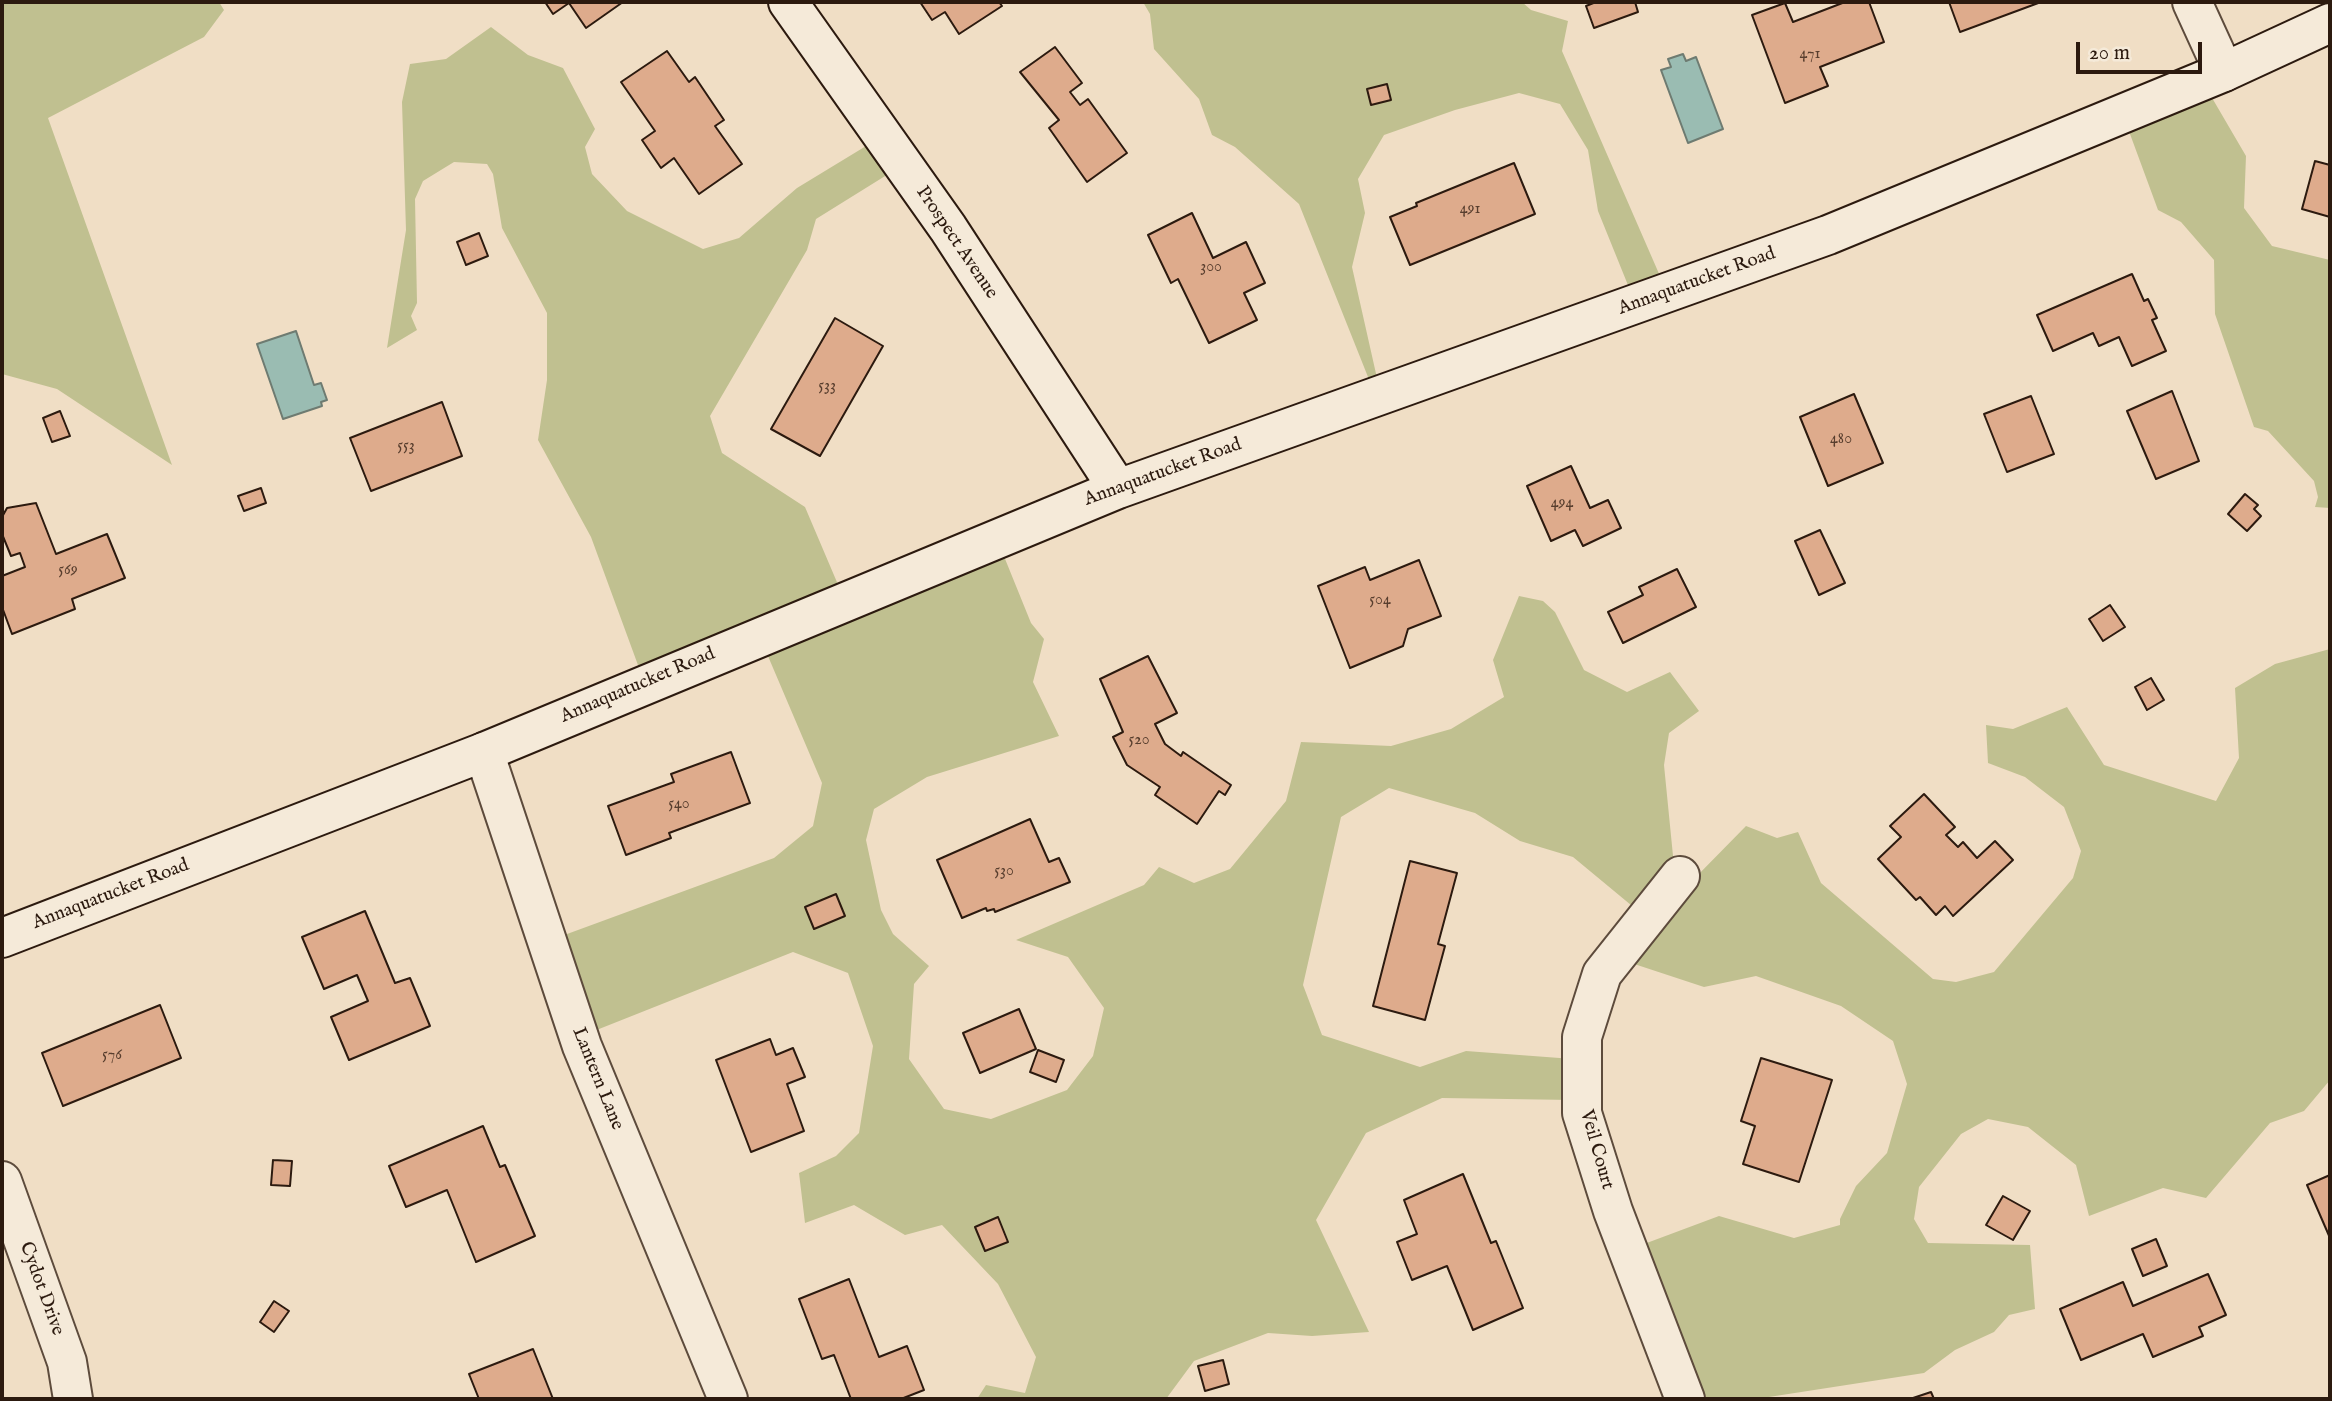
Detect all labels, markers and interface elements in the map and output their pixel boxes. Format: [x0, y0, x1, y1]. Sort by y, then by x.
scale bar [2080, 28, 2206, 72]
text: 20 m [2089, 40, 2130, 67]
house number: 471 [1800, 45, 1820, 65]
street label: Prospect Avenue [910, 182, 1002, 304]
house number: 491 [1460, 200, 1480, 220]
street label: Annaquatucket Road [1615, 243, 1779, 321]
house number: 300 [1200, 258, 1222, 278]
house number: 533 [818, 377, 836, 397]
house number: 480 [1830, 430, 1852, 450]
street label: Annaquatucket Road [1081, 434, 1245, 512]
house number: 553 [397, 437, 415, 457]
house number: 494 [1551, 494, 1573, 514]
house number: 569 [58, 561, 78, 581]
house number: 504 [1369, 591, 1391, 611]
street label: Annaquatucket Road [557, 643, 719, 729]
house number: 520 [1128, 731, 1150, 751]
house number: 540 [668, 795, 690, 815]
street label: Annaquatucket Road [30, 855, 192, 935]
house number: 530 [994, 862, 1014, 882]
street label: Lantern Lane [566, 1024, 628, 1134]
house number: 576 [102, 1046, 122, 1066]
street label: Veil Court [1574, 1108, 1618, 1192]
street label: Cydot Drive [14, 1239, 68, 1339]

